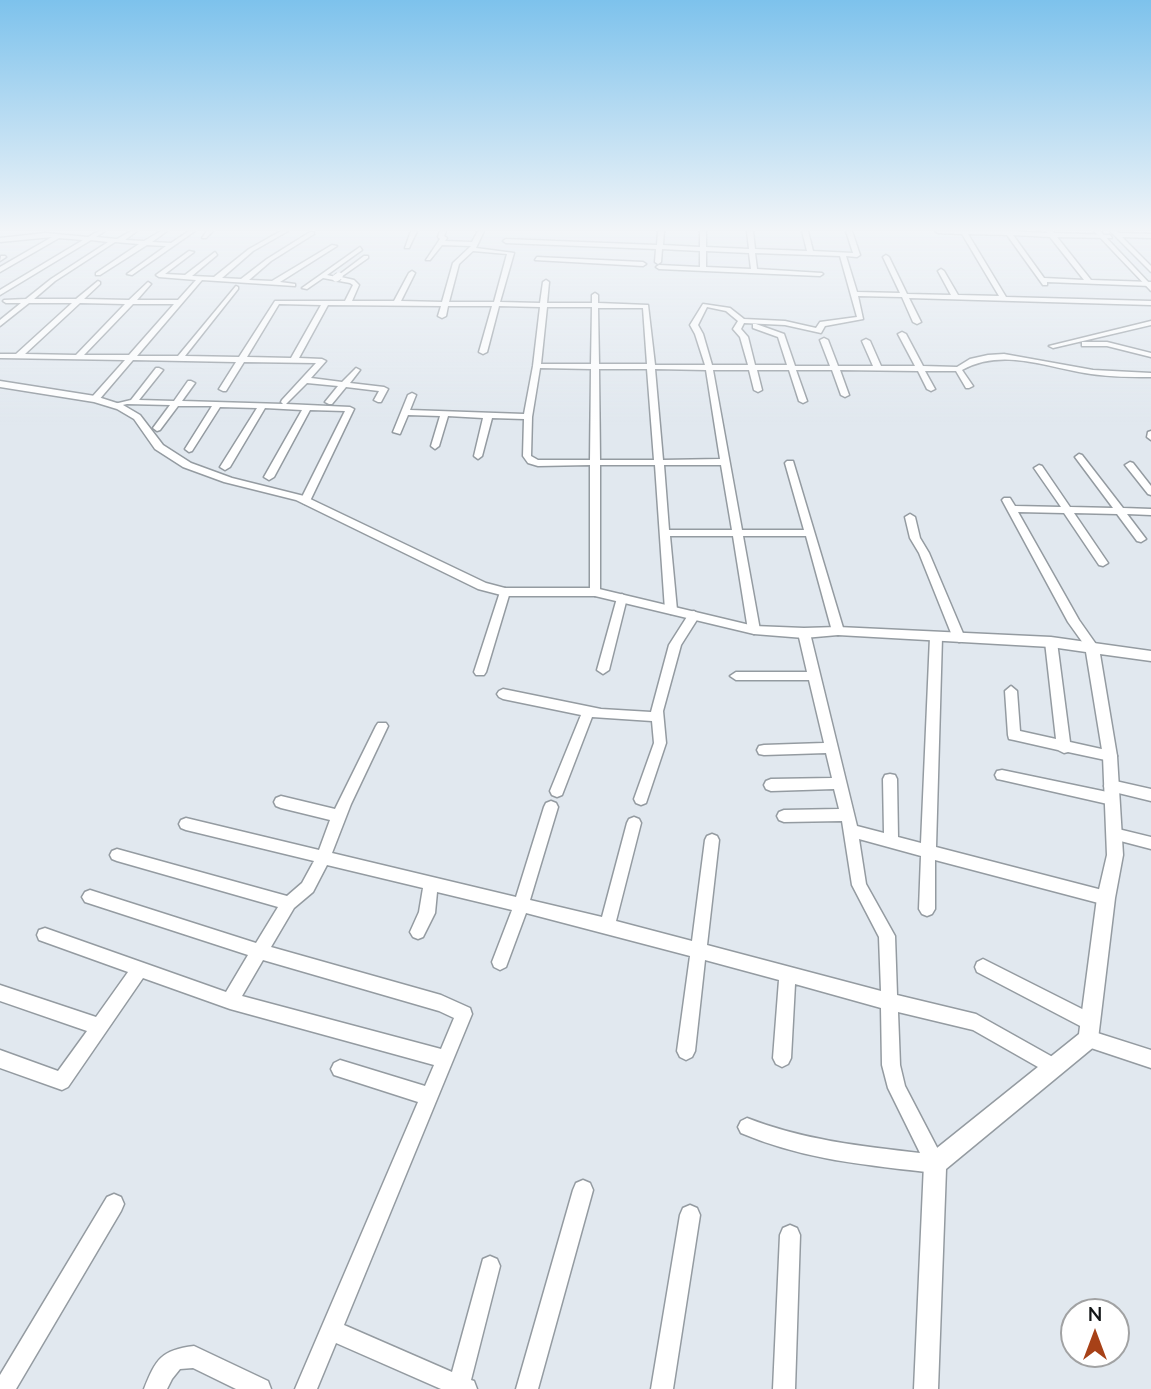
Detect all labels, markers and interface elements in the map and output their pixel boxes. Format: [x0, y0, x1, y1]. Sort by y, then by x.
north arrow [1060, 1298, 1130, 1368]
text: N [1088, 1302, 1102, 1325]

